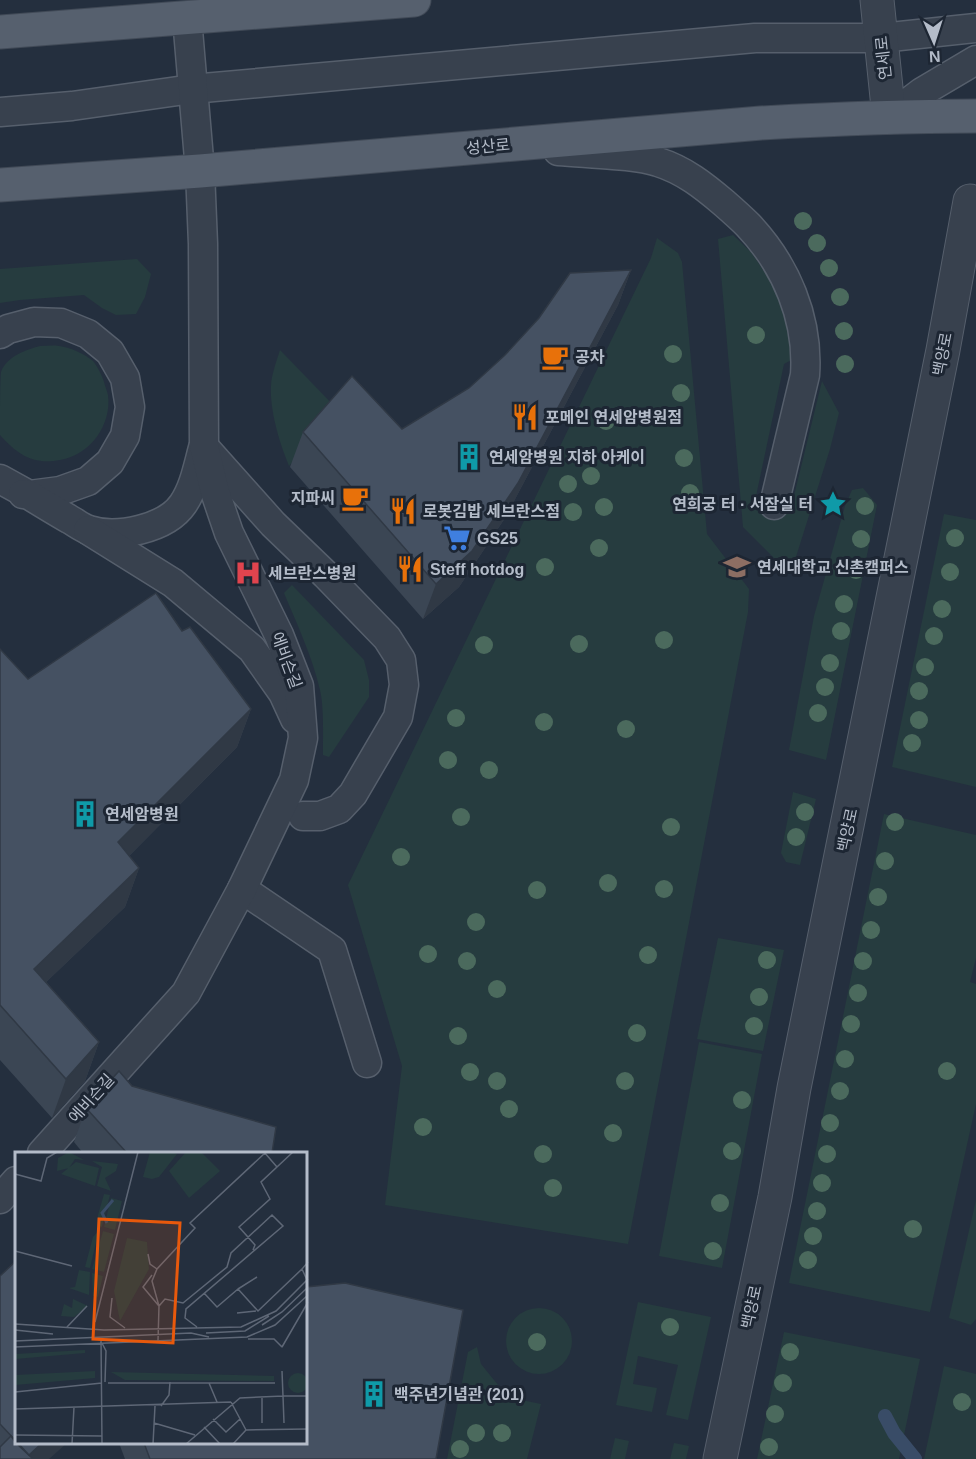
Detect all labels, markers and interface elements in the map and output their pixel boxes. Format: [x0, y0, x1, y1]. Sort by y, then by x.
north arrow [904, 12, 964, 72]
street label: 연세로 [873, 35, 894, 81]
text: N [929, 48, 941, 65]
street label: 성산로 [465, 136, 511, 157]
street label: 백양로 [930, 331, 955, 377]
cafe icon: 공차 [540, 342, 570, 372]
place label: 공차 [575, 349, 605, 366]
restaurant icon: 포메인 연세암병원점 [510, 402, 540, 432]
place label: 포메인 연세암병원점 [545, 409, 682, 426]
building icon: 연세암병원 지하 아케이 [454, 442, 484, 472]
place label: 연세암병원 지하 아케이 [489, 449, 645, 466]
cafe icon: 지파씨 [340, 483, 370, 513]
place icon: 연희궁 터 · 서잠실 터 [818, 489, 848, 519]
place label: 지파씨 [291, 490, 335, 507]
restaurant icon: 로봇김밥 세브란스점 [388, 496, 418, 526]
place label: 연희궁 터 · 서잠실 터 [672, 496, 813, 513]
place label: 로봇김밥 세브란스점 [423, 503, 560, 520]
supermarket icon: GS25 [442, 523, 472, 553]
place label: GS25 [477, 530, 518, 547]
school or university icon: 연세대학교 신촌캠퍼스 [722, 552, 752, 582]
restaurant icon: Steff hotdog [395, 554, 425, 584]
hospital icon: 세브란스병원 [233, 558, 263, 588]
place label: 연세대학교 신촌캠퍼스 [757, 558, 909, 576]
place label: Steff hotdog [430, 561, 524, 578]
place label: 세브란스병원 [268, 565, 356, 582]
street label: 에비슨길 [268, 630, 305, 691]
building icon: 연세암병원 [70, 799, 100, 829]
place label: 연세암병원 [105, 806, 179, 823]
street label: 백양로 [835, 806, 860, 853]
street label: 에비슨길 [65, 1071, 117, 1126]
inset map [15, 1152, 308, 1444]
street label: 백양로 [739, 1283, 764, 1330]
building icon: 백주년기념관 (201) [359, 1379, 389, 1409]
place label: 백주년기념관 (201) [394, 1386, 524, 1403]

